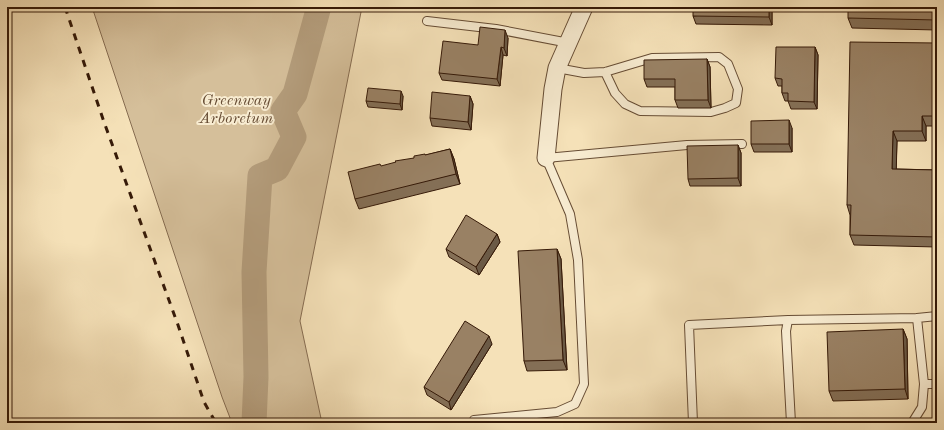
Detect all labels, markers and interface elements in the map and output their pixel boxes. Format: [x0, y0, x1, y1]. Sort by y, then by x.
park label: Greenway Arboretum [198, 93, 273, 127]

